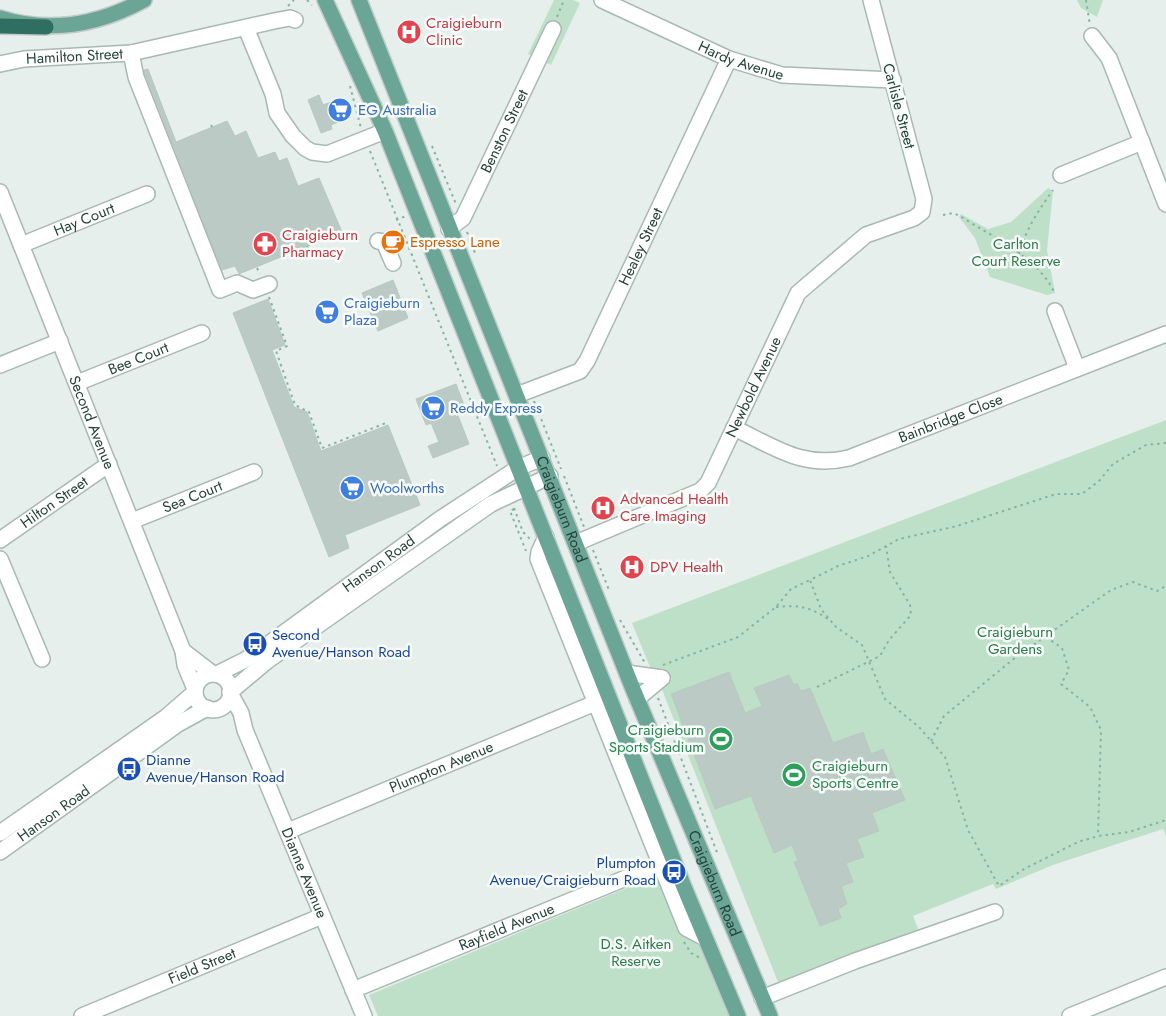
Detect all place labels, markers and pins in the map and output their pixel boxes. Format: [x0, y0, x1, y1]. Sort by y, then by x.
place label: Craigieburn Clinic [426, 12, 502, 51]
hospital icon: Craigieburn Clinic [396, 19, 422, 45]
supermarket icon: EG Australia [327, 97, 353, 123]
place label: EG Australia [358, 99, 436, 121]
place label: Craigieburn Pharmacy [282, 224, 358, 263]
cafe icon: Espresso Lane [380, 229, 406, 255]
pharmacy icon: Craigieburn Pharmacy [252, 231, 278, 257]
place label: Espresso Lane [410, 231, 500, 253]
place label: Craigieburn Plaza [344, 292, 420, 331]
supermarket icon: Craigieburn Plaza [314, 299, 340, 325]
supermarket icon: Reddy Express [420, 395, 446, 421]
place label: Reddy Express [450, 397, 542, 419]
supermarket icon: Woolworths [339, 475, 365, 501]
place label: Woolworths [370, 477, 444, 499]
place label: Advanced Health Care Imaging [620, 488, 729, 527]
hospital icon: Advanced Health Care Imaging [590, 495, 616, 521]
hospital icon: DPV Health [619, 554, 645, 580]
place label: DPV Health [650, 556, 723, 578]
place label: Second Avenue/Hanson Road [272, 624, 410, 663]
bus stop icon: Second Avenue/Hanson Road [242, 631, 268, 657]
place label: Craigieburn Sports Stadium [609, 719, 704, 758]
sports icon: Craigieburn Sports Stadium [708, 726, 734, 752]
place label: Dianne Avenue/Hanson Road [146, 749, 284, 788]
place label: Craigieburn Sports Centre [812, 755, 899, 794]
bus stop icon: Dianne Avenue/Hanson Road [116, 756, 142, 782]
sports icon: Craigieburn Sports Centre [781, 762, 807, 788]
place label: Plumpton Avenue/Craigieburn Road [490, 852, 656, 891]
bus stop icon: Plumpton Avenue/Craigieburn Road [661, 859, 687, 885]

